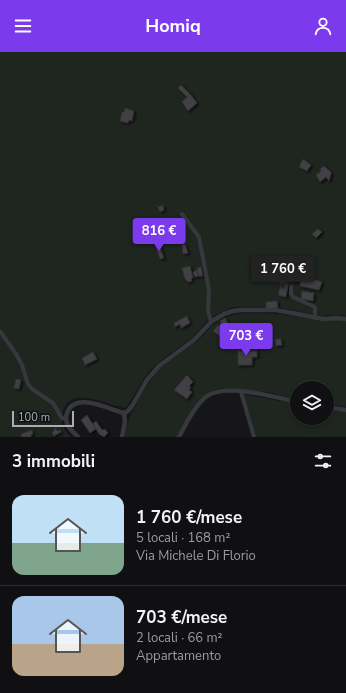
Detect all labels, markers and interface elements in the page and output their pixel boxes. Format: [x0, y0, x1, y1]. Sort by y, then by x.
text: Homiq [145, 14, 201, 38]
icon: menu [12, 15, 34, 37]
icon: person [312, 15, 334, 37]
pin: 816 € [131, 218, 187, 252]
text: 816 € [142, 222, 176, 240]
pin: 1 760 € [246, 256, 320, 290]
text: 1 760 € [260, 260, 306, 278]
pin: 703 € [218, 323, 274, 357]
text: 703 € [229, 327, 263, 345]
map controls [290, 381, 334, 425]
button: layers [290, 381, 334, 425]
scale bar [12, 409, 74, 428]
text: 100 m [18, 410, 50, 425]
text: 3 immobili [12, 450, 95, 473]
icon: filters [312, 450, 334, 472]
text: 1 760 €/mese [136, 506, 242, 529]
icon: home [44, 511, 92, 559]
text: 5 locali · 168 m² [136, 529, 230, 547]
text: Via Michele Di Florio [136, 547, 256, 565]
text: 703 €/mese [136, 606, 227, 629]
icon: home [44, 612, 92, 660]
text: 2 locali · 66 m² [136, 629, 223, 647]
text: Appartamento [136, 647, 221, 665]

